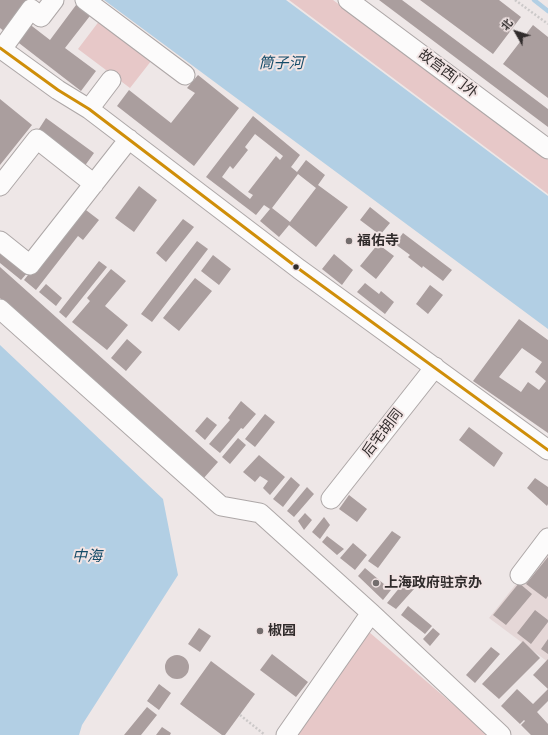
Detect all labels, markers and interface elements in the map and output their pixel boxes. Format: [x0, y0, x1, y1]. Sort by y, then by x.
north arrow [496, 12, 536, 52]
text: 北 [498, 16, 516, 33]
street label: 故宫西门外 [415, 46, 481, 102]
water label: 筒子河 [259, 55, 303, 73]
place label: 福佑寺 [357, 233, 399, 249]
marker: 福佑寺 [344, 236, 354, 246]
unlabelled marker [291, 262, 301, 272]
street label: 后宅胡同 [359, 406, 407, 460]
water label: 中海 [72, 548, 102, 566]
place label: 上海政府驻京办 [384, 575, 482, 591]
marker: 上海政府驻京办 [371, 578, 381, 588]
place label: 椒园 [268, 623, 296, 639]
marker: 椒园 [255, 626, 265, 636]

